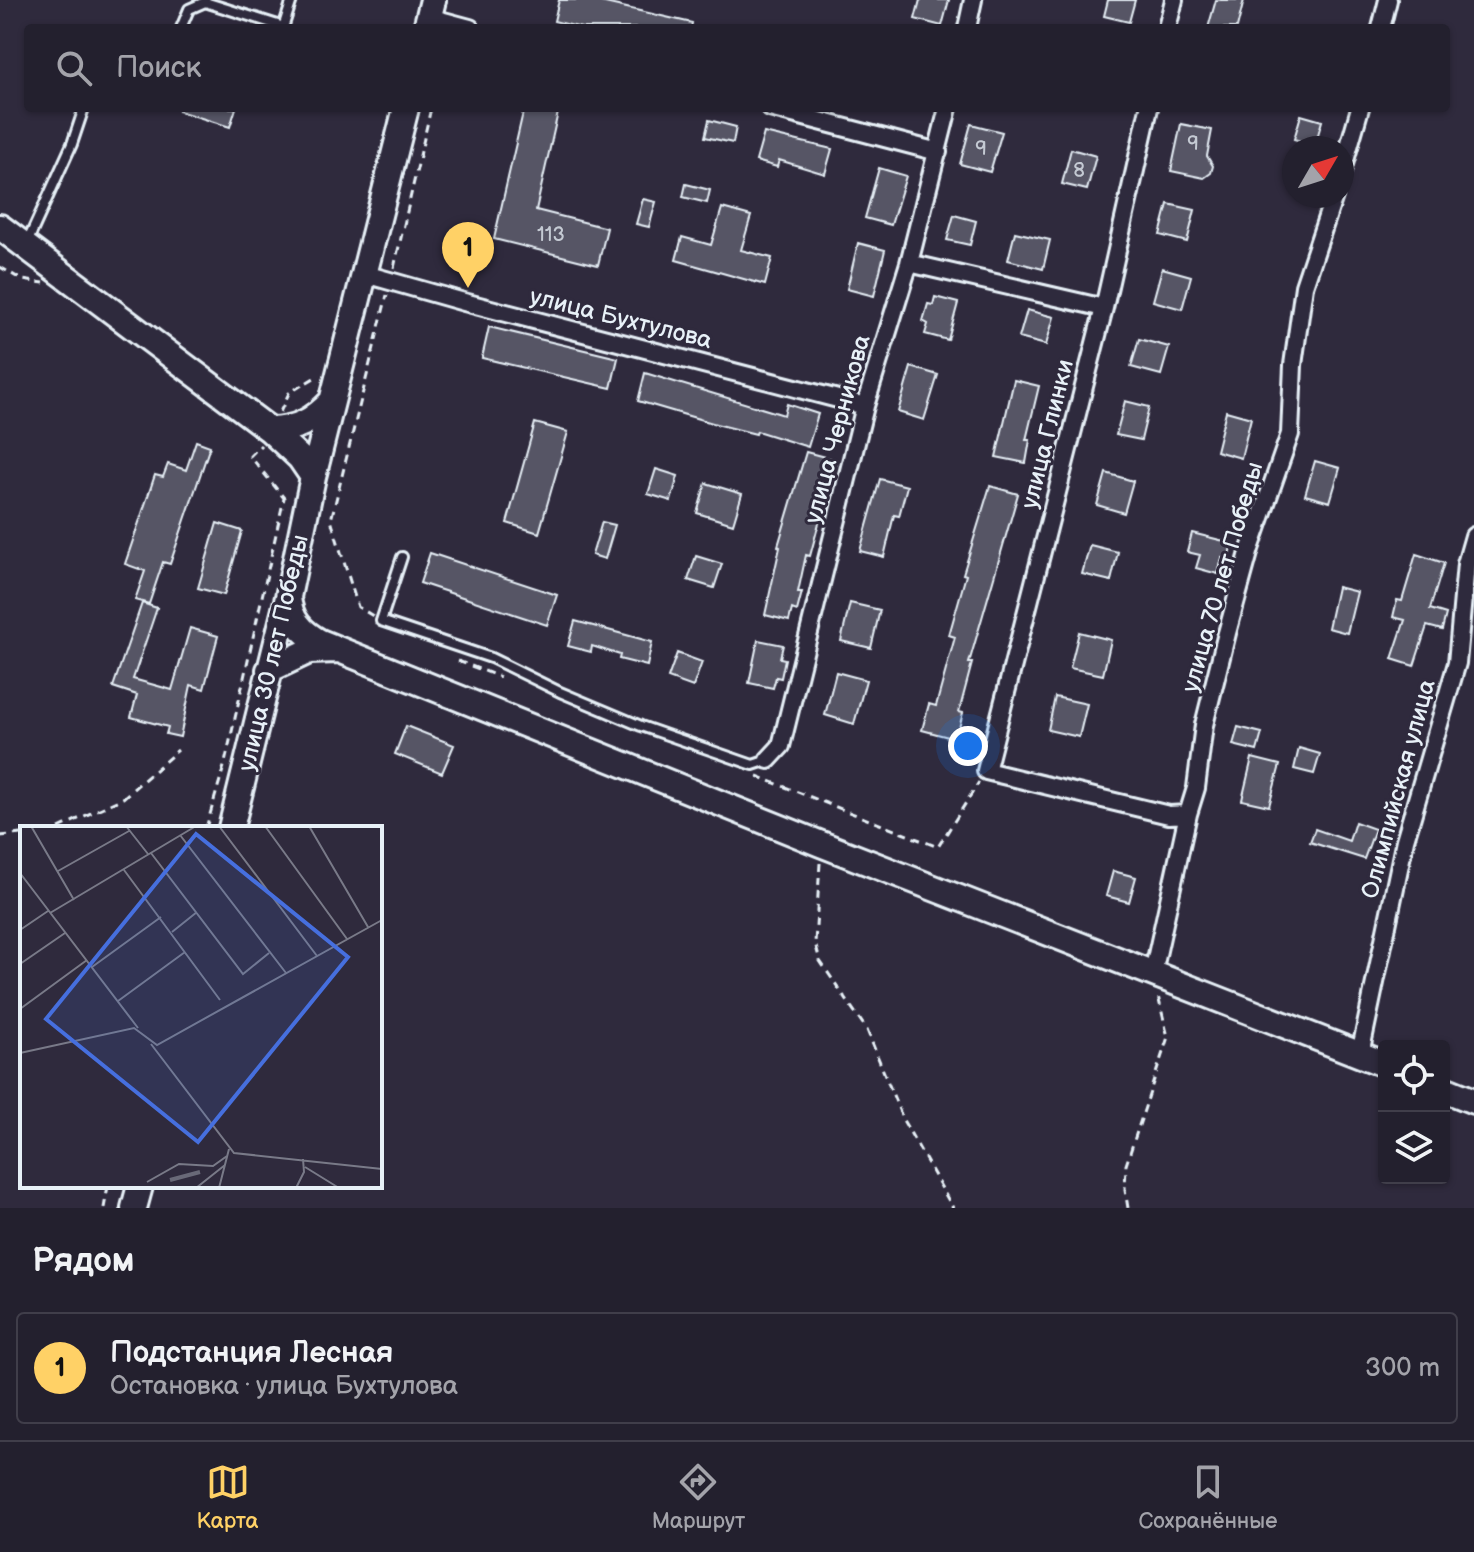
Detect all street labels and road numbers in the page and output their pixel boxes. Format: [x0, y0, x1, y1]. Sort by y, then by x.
street label: улица Бухтулова [527, 282, 715, 355]
street label: улица Черникова [798, 332, 877, 527]
street label: улица Глинки [1015, 356, 1080, 512]
street label: улица 70 лет Победы [1176, 459, 1269, 696]
street label: улица 30 лет Победы [232, 532, 315, 774]
street label: Олимпийская улица [1355, 676, 1442, 902]

